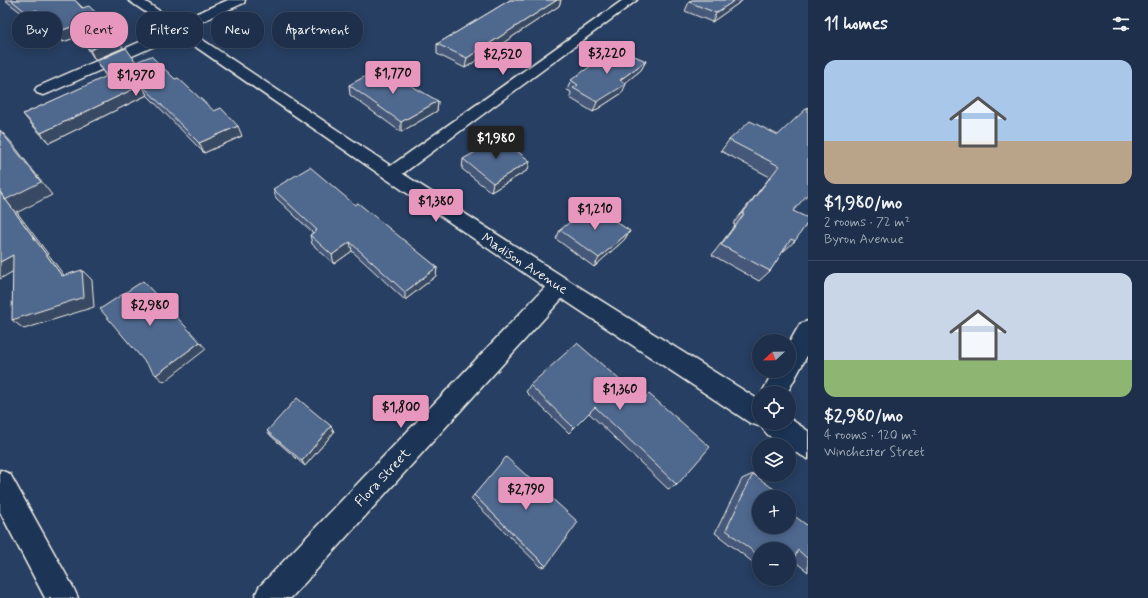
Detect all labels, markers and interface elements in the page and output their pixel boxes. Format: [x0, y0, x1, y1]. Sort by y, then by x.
chip: Buy [12, 12, 62, 48]
chip: Rent [70, 12, 128, 48]
chip: Filters [136, 12, 203, 48]
chip: New [211, 12, 264, 48]
chip: Apartment [272, 12, 363, 48]
text: 11 homes [824, 13, 888, 35]
icon: filters [1110, 13, 1132, 35]
pin: $3,220 [574, 41, 640, 75]
pin: $2,520 [470, 42, 536, 76]
text: $3,220 [588, 45, 626, 62]
text: $2,520 [484, 46, 522, 63]
pin: $1,770 [360, 61, 426, 95]
pin: $1,970 [103, 63, 169, 97]
text: $1,770 [374, 65, 412, 82]
text: $1,970 [117, 67, 155, 84]
icon: home [942, 86, 1014, 158]
pin: $1,980 [463, 126, 529, 160]
text: $1,980 [477, 130, 515, 147]
pin: $1,380 [403, 189, 469, 223]
text: $1,980/mo [824, 192, 902, 214]
text: $1,380 [418, 193, 454, 210]
pin: $1,210 [562, 197, 628, 231]
text: $1,210 [577, 201, 613, 218]
text: 2 rooms · 72 m² [824, 214, 910, 231]
street label: Madison Avenue [478, 229, 571, 299]
text: Byron Avenue [824, 231, 904, 248]
pin: $2,980 [117, 293, 183, 327]
text: $2,980 [131, 297, 169, 314]
icon: home [942, 299, 1014, 371]
north arrow [752, 334, 796, 378]
map controls [752, 334, 796, 586]
pin: $1,360 [587, 377, 653, 411]
text: $1,360 [602, 381, 638, 398]
button: locate [752, 386, 796, 430]
pin: $1,800 [368, 395, 434, 429]
text: $1,800 [382, 399, 420, 416]
text: $2,980/mo [824, 405, 903, 427]
text: 4 rooms · 120 m² [824, 427, 917, 444]
button: layers [752, 438, 796, 482]
street label: Flora Street [351, 444, 415, 511]
text: Winchester Street [824, 444, 925, 461]
pin: $2,790 [493, 477, 559, 511]
text: $2,790 [507, 481, 545, 498]
button: + [752, 490, 796, 534]
button: − [752, 542, 796, 586]

